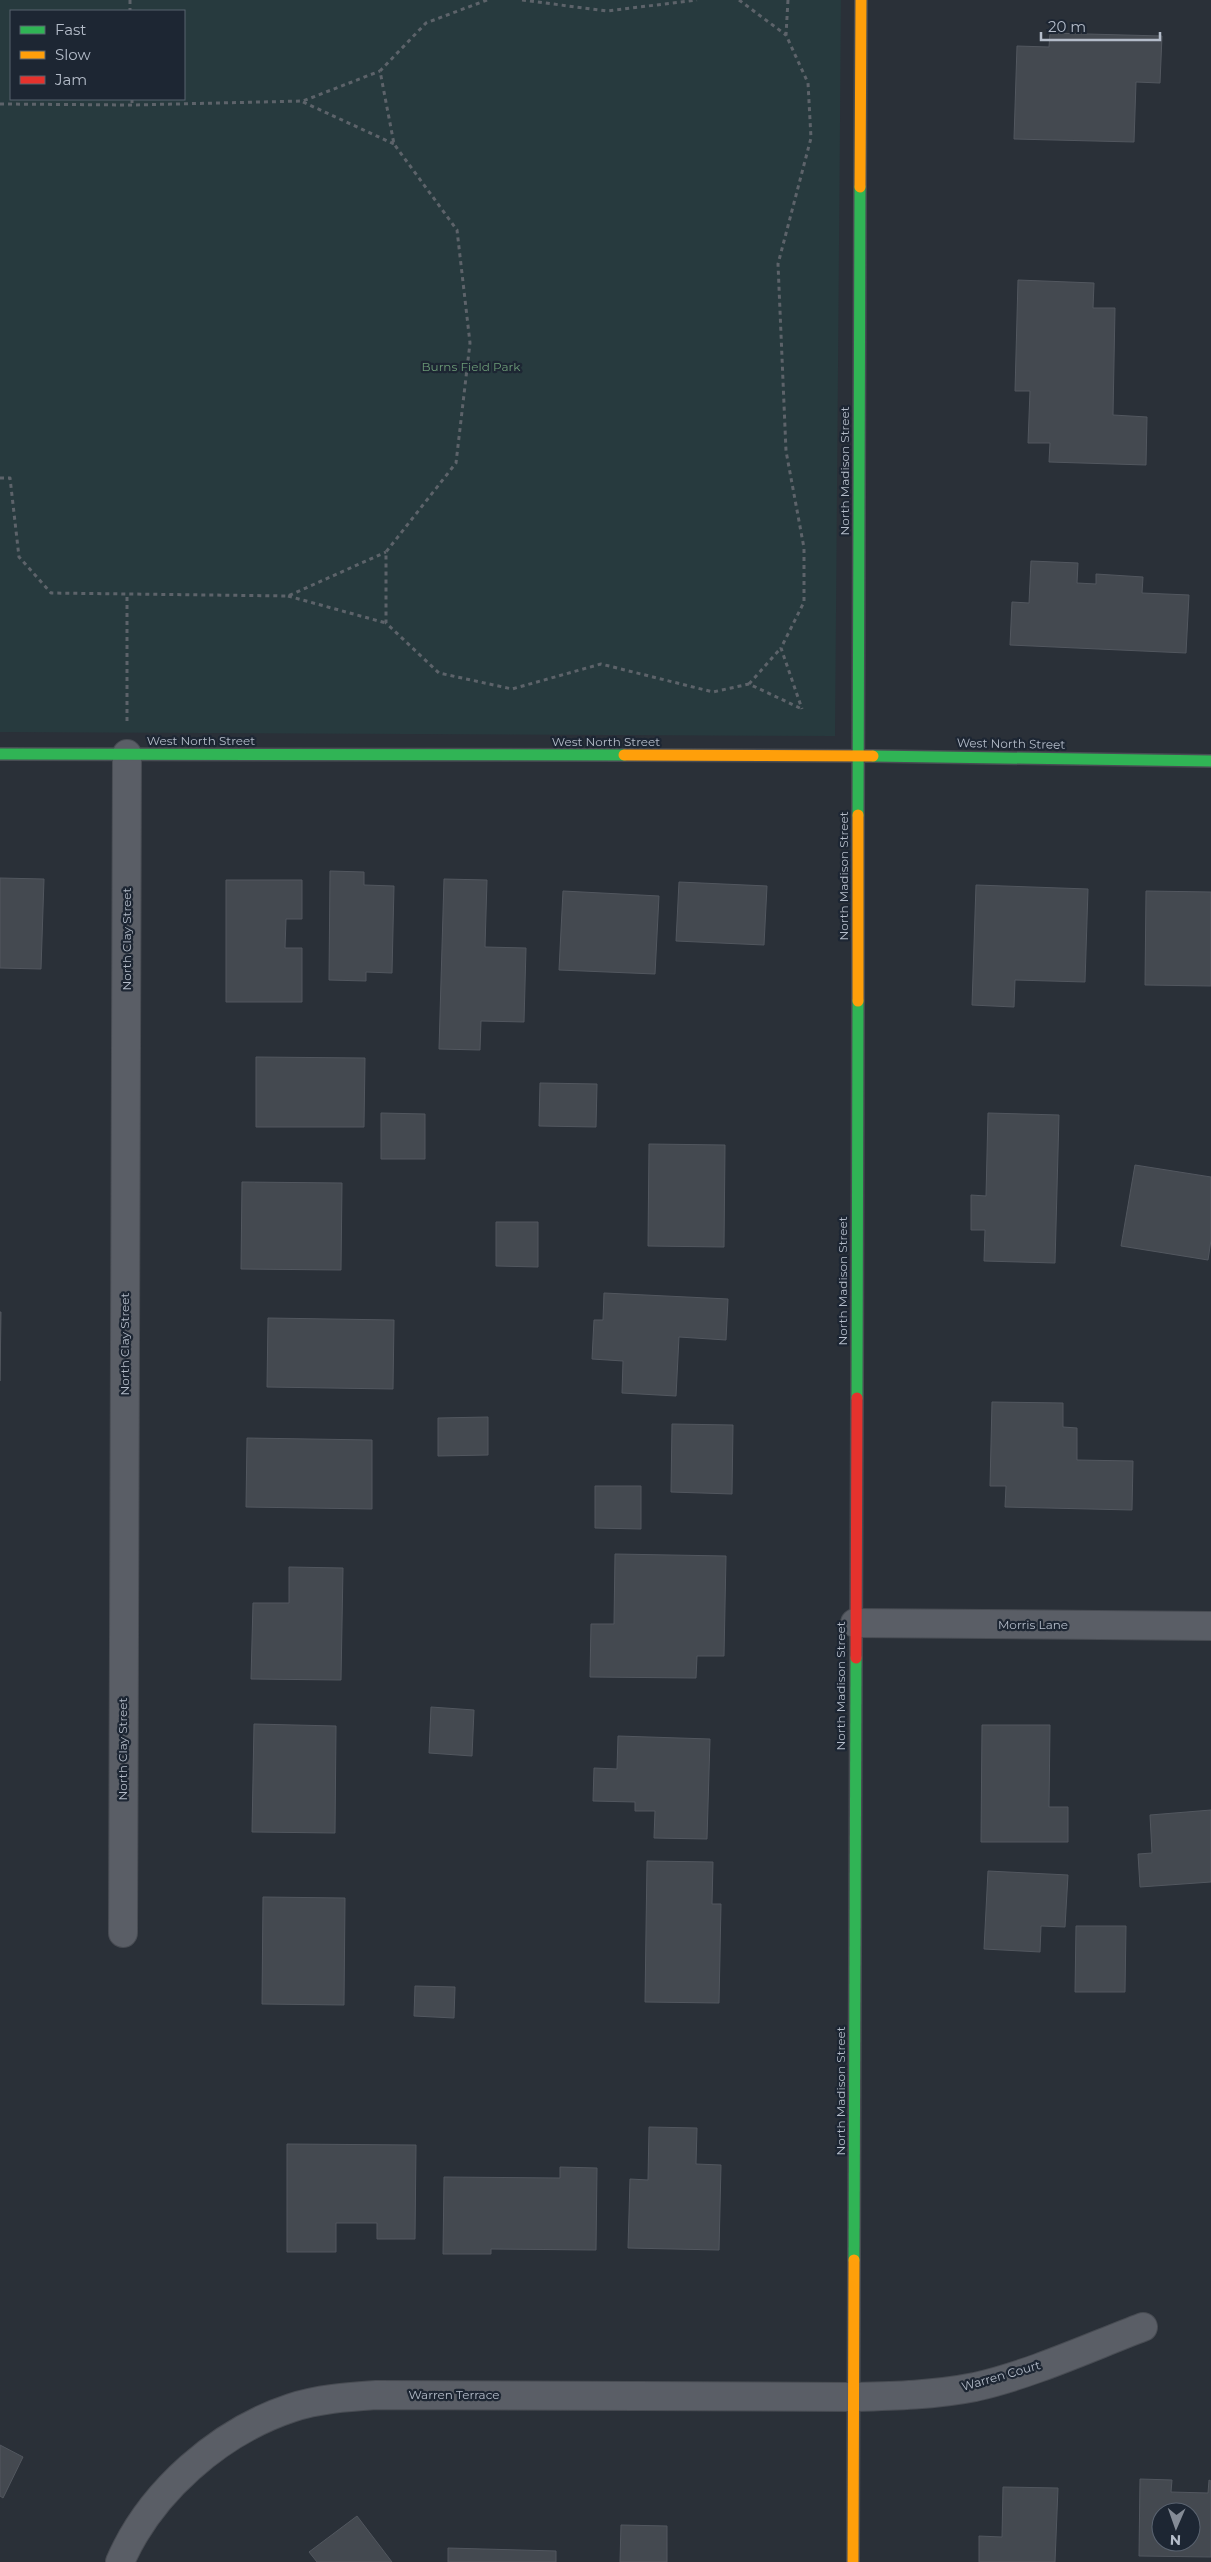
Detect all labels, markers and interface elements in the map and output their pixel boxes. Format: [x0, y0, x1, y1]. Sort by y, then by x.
legend [10, 10, 185, 100]
scale bar [1041, 10, 1160, 42]
text: 20 m [1048, 17, 1086, 36]
text: Fast [55, 20, 86, 39]
text: Slow [55, 45, 91, 64]
text: Jam [54, 70, 87, 89]
park label: Burns Field Park [422, 359, 521, 374]
street label: North Madison Street [837, 406, 852, 536]
street label: West North Street [147, 733, 255, 748]
street label: West North Street [552, 734, 660, 749]
street label: West North Street [957, 735, 1065, 752]
street label: North Madison Street [836, 811, 851, 941]
street label: North Clay Street [119, 887, 134, 990]
street label: North Madison Street [835, 1216, 850, 1346]
street label: North Clay Street [117, 1292, 132, 1395]
street label: Morris Lane [998, 1617, 1068, 1632]
street label: North Madison Street [833, 1621, 848, 1751]
street label: North Clay Street [115, 1697, 130, 1800]
street label: North Madison Street [833, 2026, 848, 2156]
street label: Warren Court [960, 2357, 1042, 2394]
street label: Warren Terrace [408, 2387, 500, 2402]
north arrow [1151, 2502, 1201, 2552]
text: N [1170, 2531, 1182, 2549]

